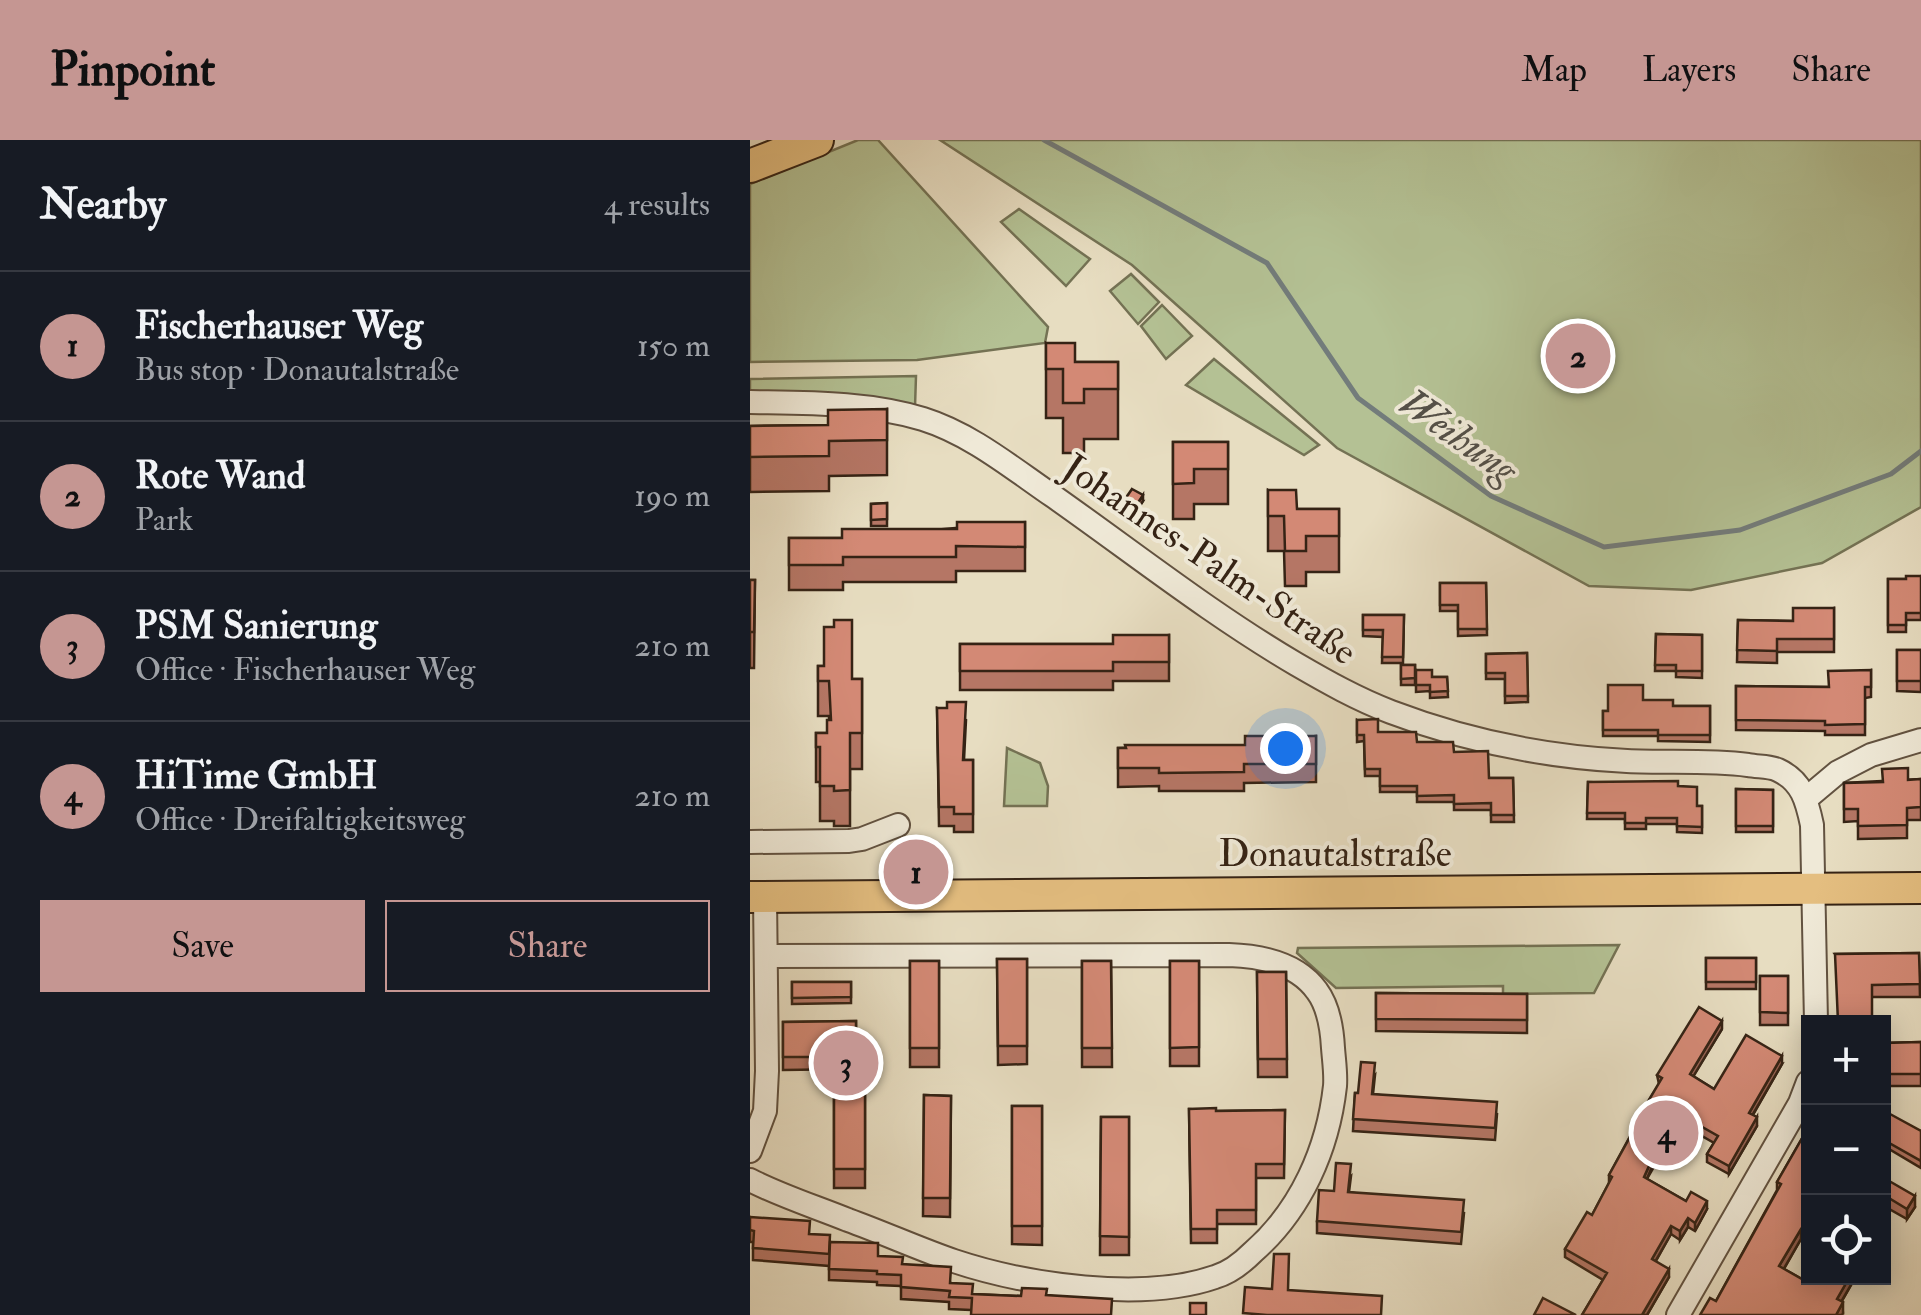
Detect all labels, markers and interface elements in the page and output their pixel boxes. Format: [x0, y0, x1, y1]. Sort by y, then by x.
text: Pinpoint [50, 40, 215, 100]
text: Map [1521, 48, 1587, 92]
text: Layers [1642, 48, 1736, 92]
text: Share [1791, 48, 1871, 92]
text: Nearby [40, 179, 166, 231]
text: 4 results [604, 185, 710, 225]
text: Fischerhauser Weg [135, 302, 423, 350]
pin: 2 [1546, 318, 1610, 394]
text: 1 [67, 326, 78, 366]
text: 150 m [637, 326, 710, 366]
text: Bus stop · Donautalstraße [135, 350, 459, 390]
water label: Weihung [1389, 377, 1529, 496]
street label: Johannes-Palm-Straße [1052, 443, 1366, 676]
text: Rote Wand [135, 452, 305, 500]
text: 2 [64, 476, 81, 516]
text: 190 m [634, 476, 710, 516]
text: Park [135, 500, 193, 540]
text: PSM Sanierung [135, 602, 377, 650]
text: 3 [66, 626, 79, 666]
text: 210 m [635, 626, 710, 666]
text: Office · Fischerhauser Weg [135, 650, 475, 690]
your location [1260, 723, 1311, 774]
text: HiTime GmbH [135, 752, 377, 800]
text: 4 [64, 776, 81, 816]
text: 210 m [635, 776, 710, 816]
text: Office · Dreifaltigkeitsweg [135, 800, 465, 840]
street label: Donautalstraße [1218, 830, 1452, 878]
pin: 1 [884, 834, 948, 910]
button: Save [40, 900, 365, 992]
button: Share [385, 900, 710, 992]
map controls [1801, 1015, 1891, 1285]
button: + [1801, 1015, 1891, 1105]
pin: 3 [814, 1026, 878, 1100]
pin: 4 [1634, 1096, 1698, 1170]
button: − [1801, 1105, 1891, 1195]
button: locate [1801, 1195, 1891, 1285]

